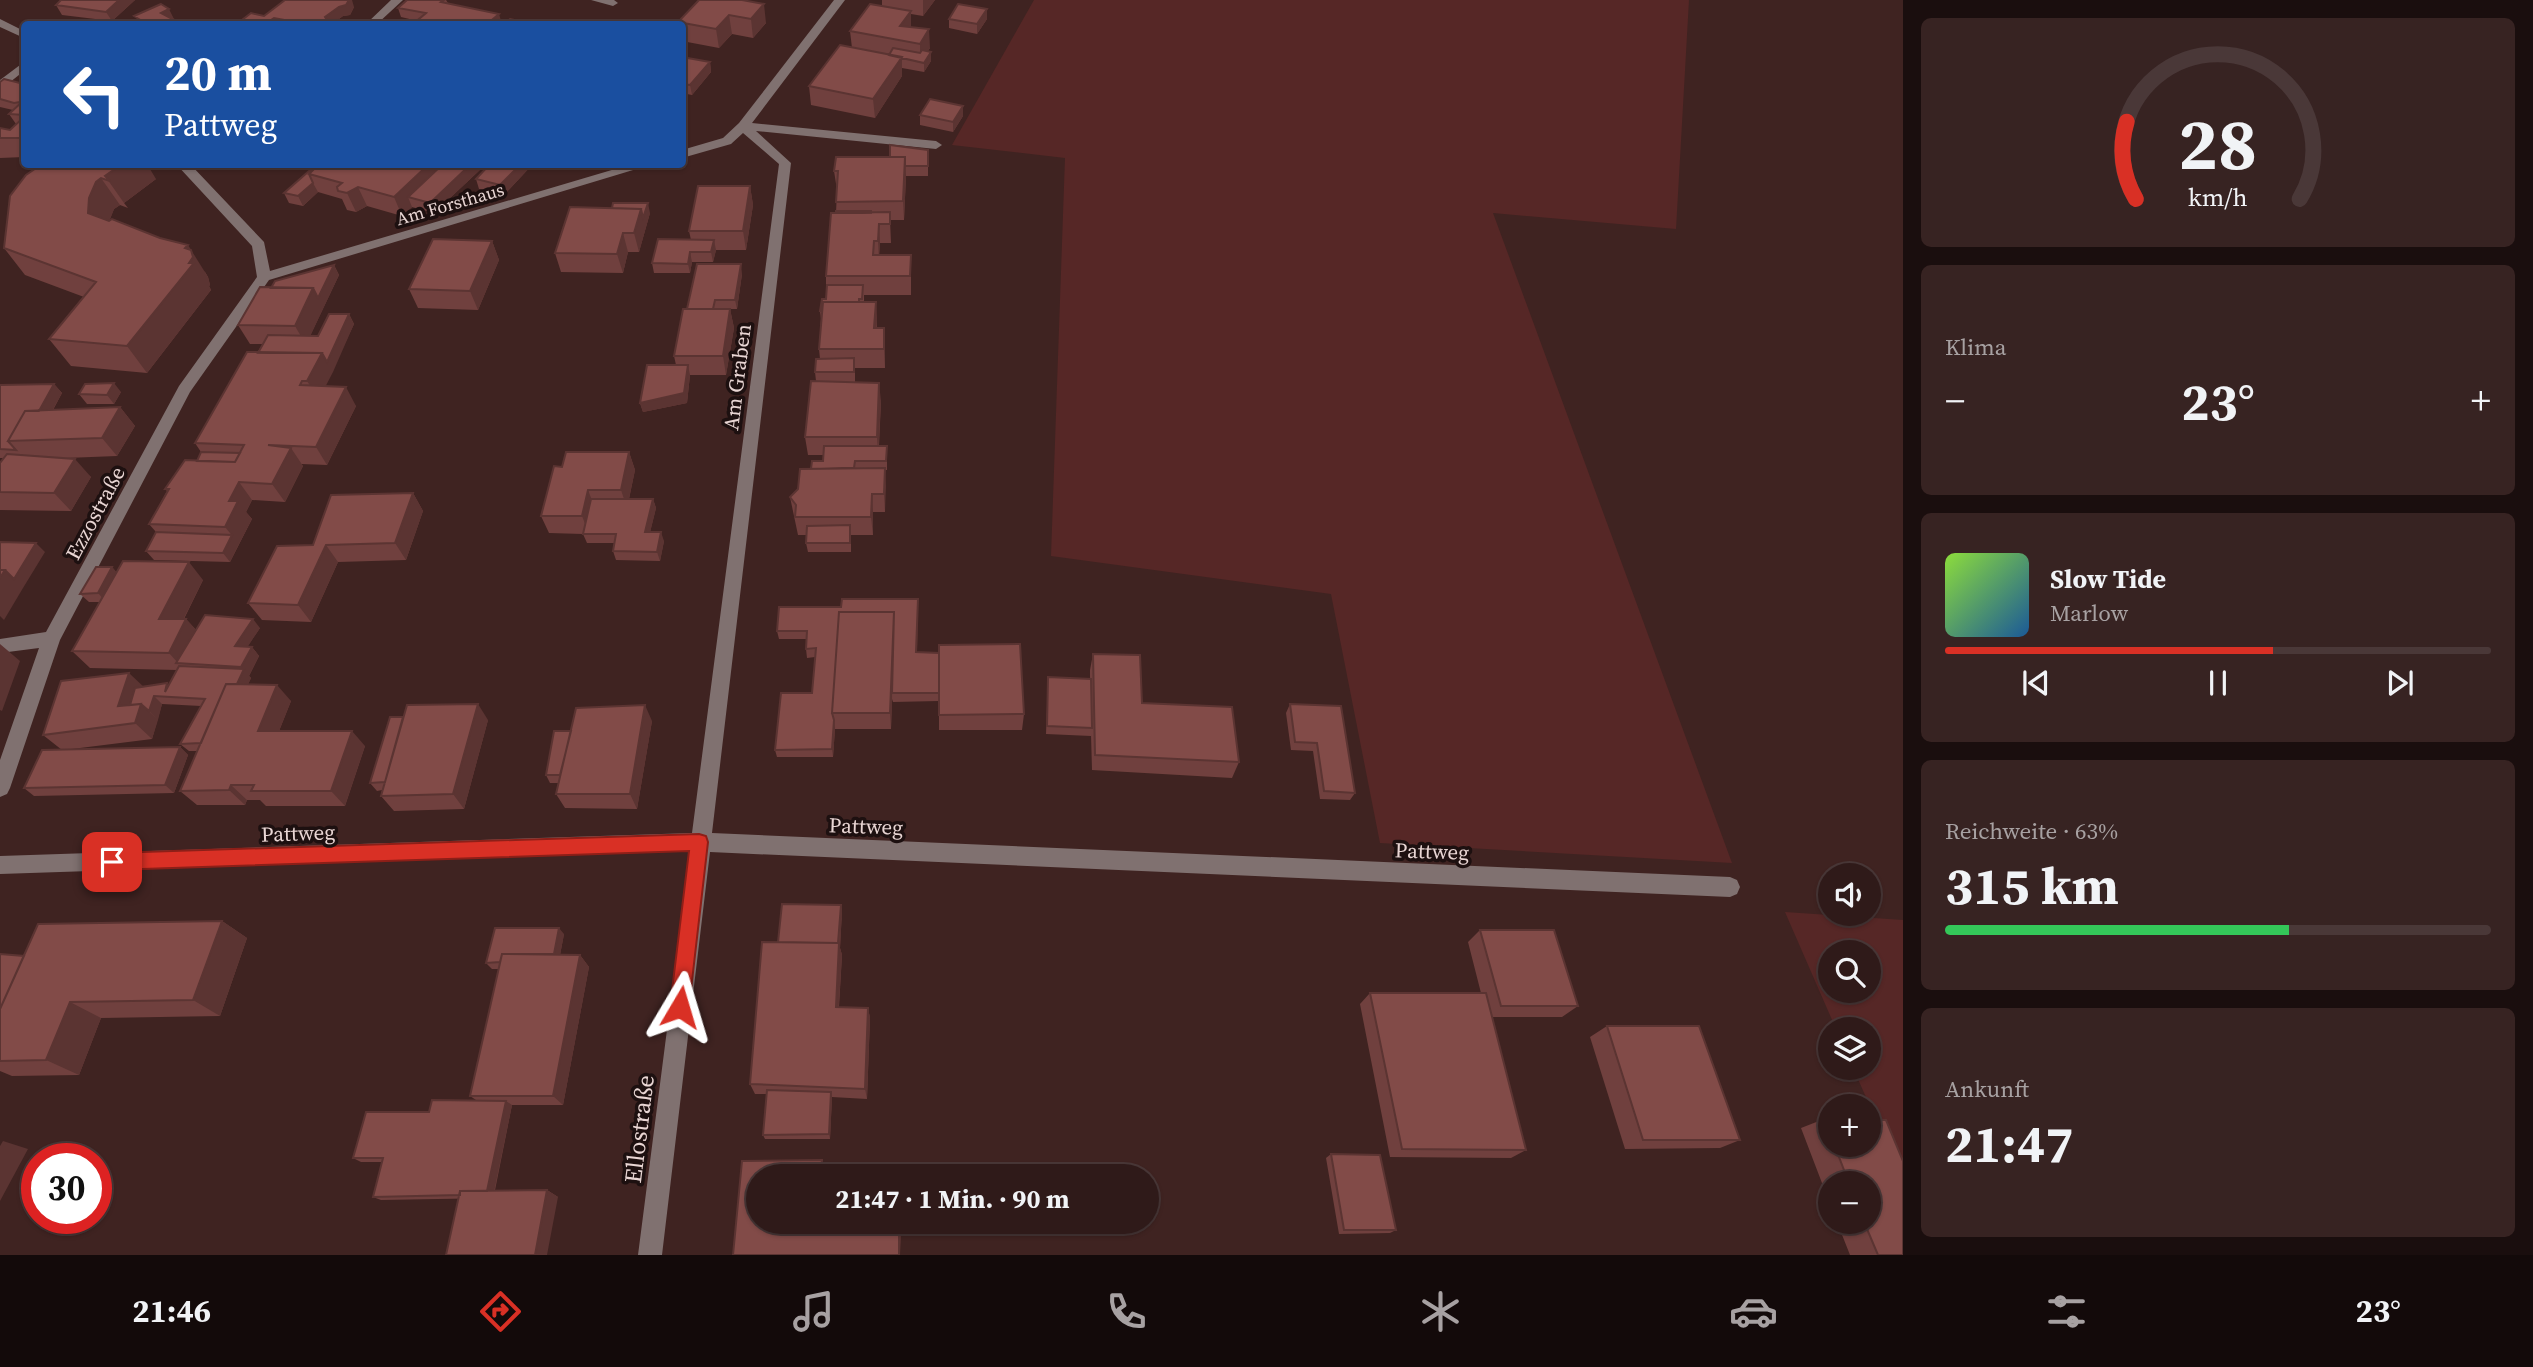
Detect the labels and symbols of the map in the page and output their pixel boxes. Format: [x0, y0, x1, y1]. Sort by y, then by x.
street label: Am Forsthaus [393, 177, 507, 231]
street label: Am Graben [716, 322, 758, 432]
street label: Ezzostraße [58, 461, 132, 565]
street label: Pattweg [828, 810, 904, 842]
street label: Pattweg [260, 817, 336, 849]
pin [82, 832, 142, 892]
street label: Pattweg [1394, 835, 1470, 867]
position arrow [643, 970, 717, 1044]
street label: Ellostraße [616, 1073, 662, 1185]
speed limit sign: 30 [21, 1143, 112, 1234]

